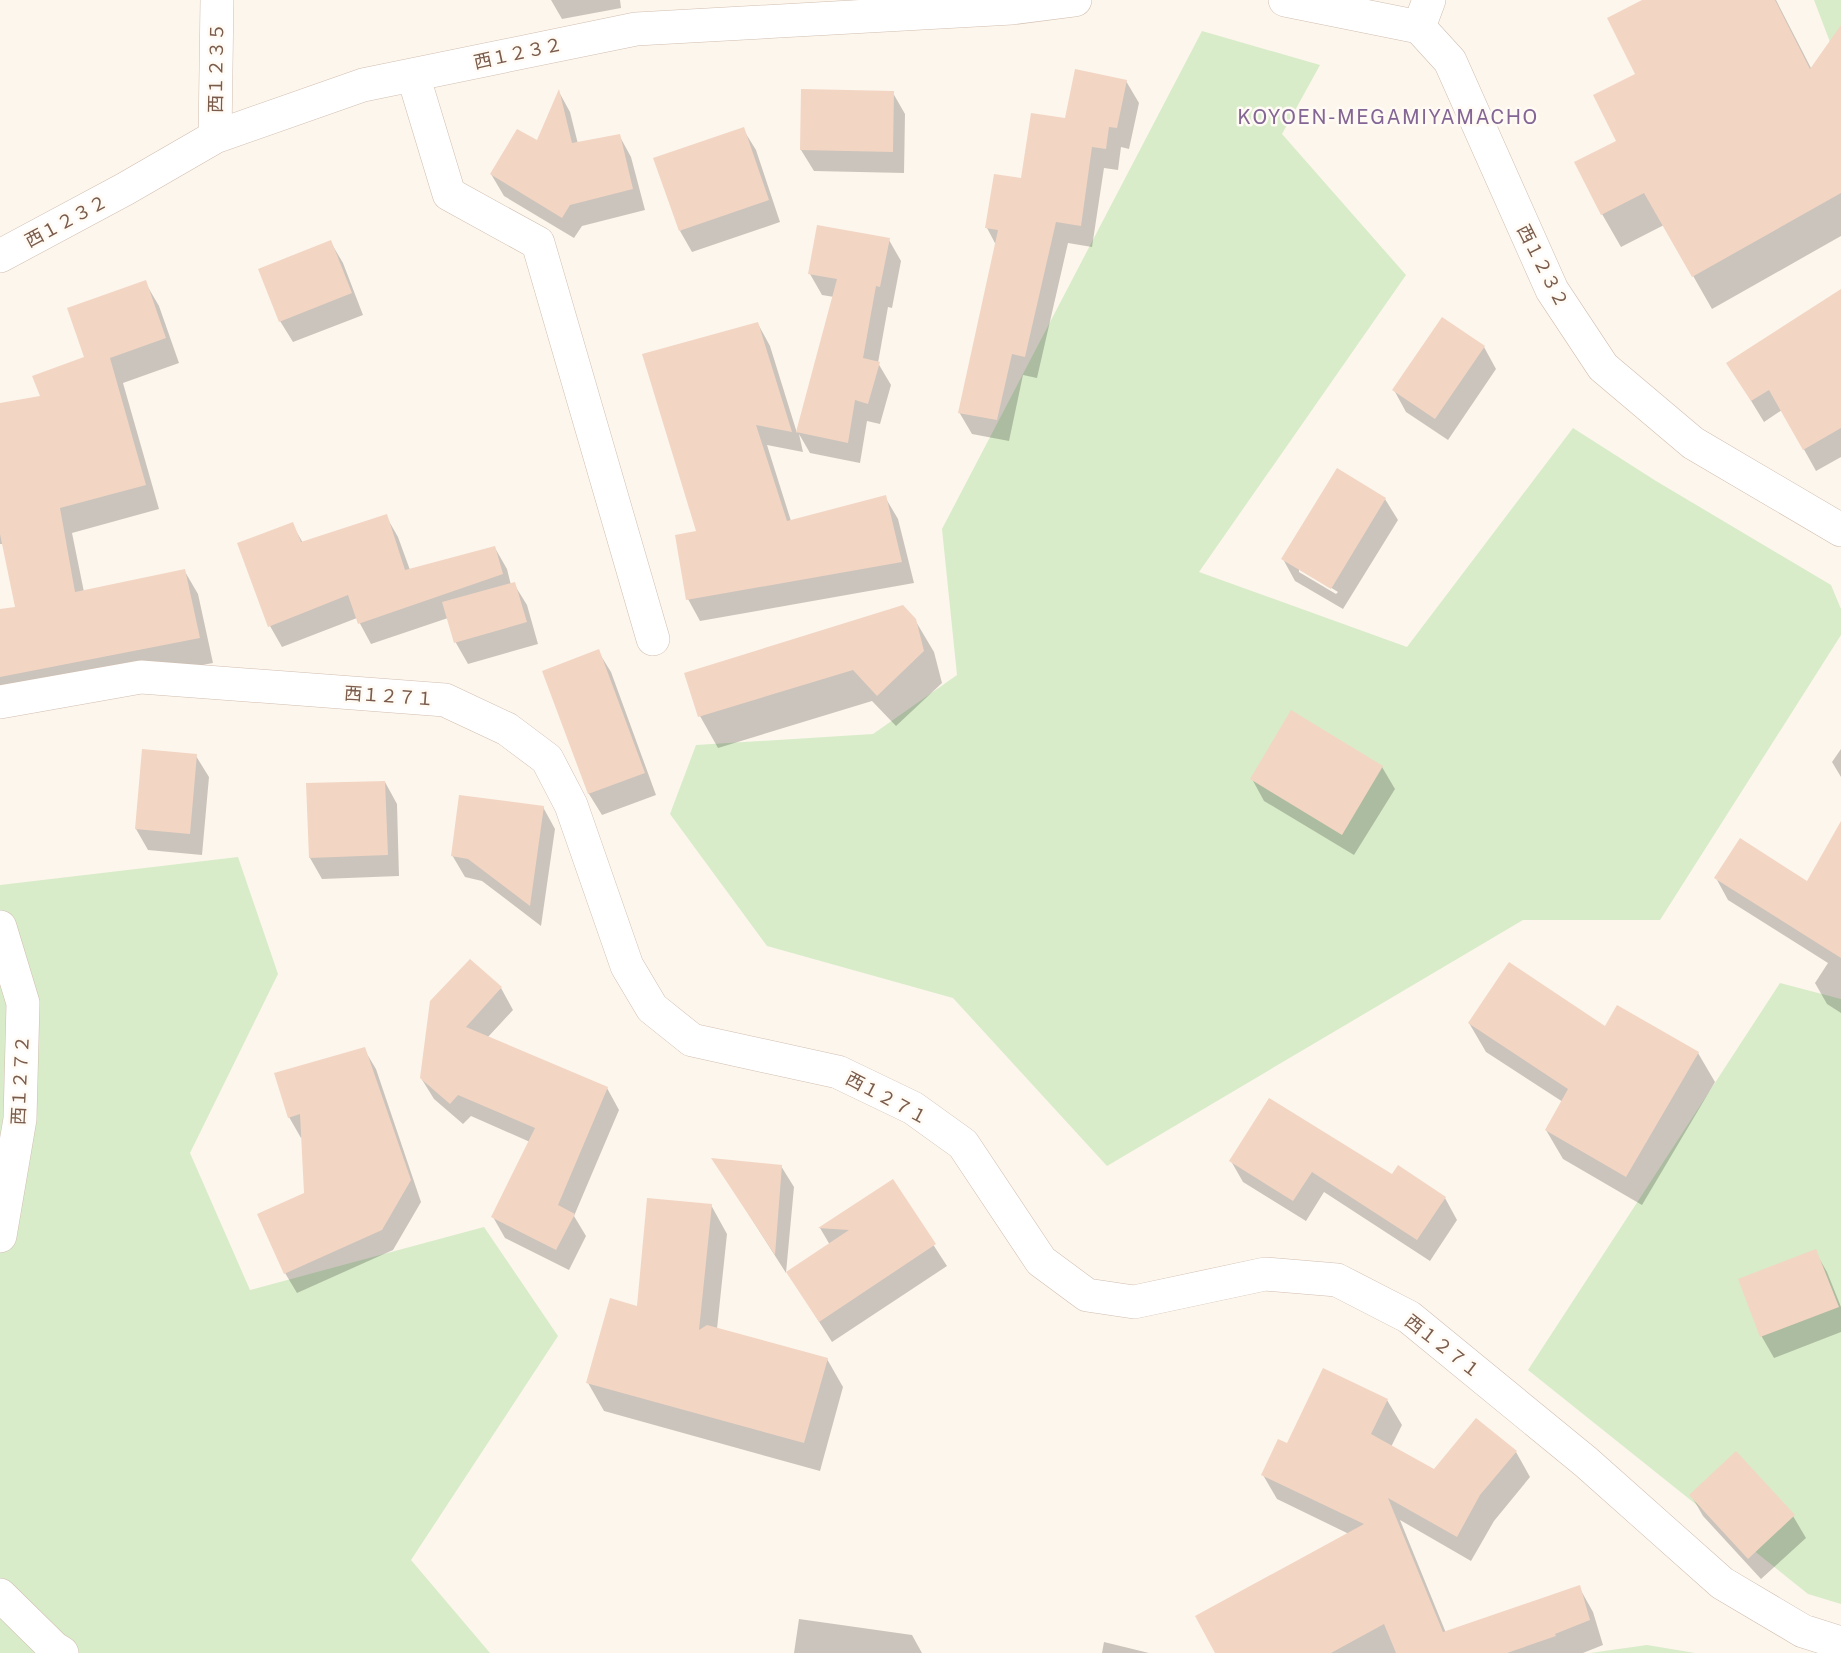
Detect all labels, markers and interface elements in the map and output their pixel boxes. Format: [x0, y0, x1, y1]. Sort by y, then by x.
street label: 西１２３５ [205, 23, 227, 113]
street label: 西１２３２ [472, 33, 564, 73]
district label: KOYOEN-MEGAMIYAMACHO [1237, 105, 1539, 129]
street label: 西１２３２ [21, 191, 111, 251]
street label: 西１２３２ [1513, 221, 1573, 311]
street label: 西１２７１ [343, 682, 435, 710]
street label: 西１２７２ [7, 1035, 33, 1125]
street label: 西１２７１ [842, 1068, 932, 1128]
street label: 西１２７１ [1401, 1310, 1485, 1382]

